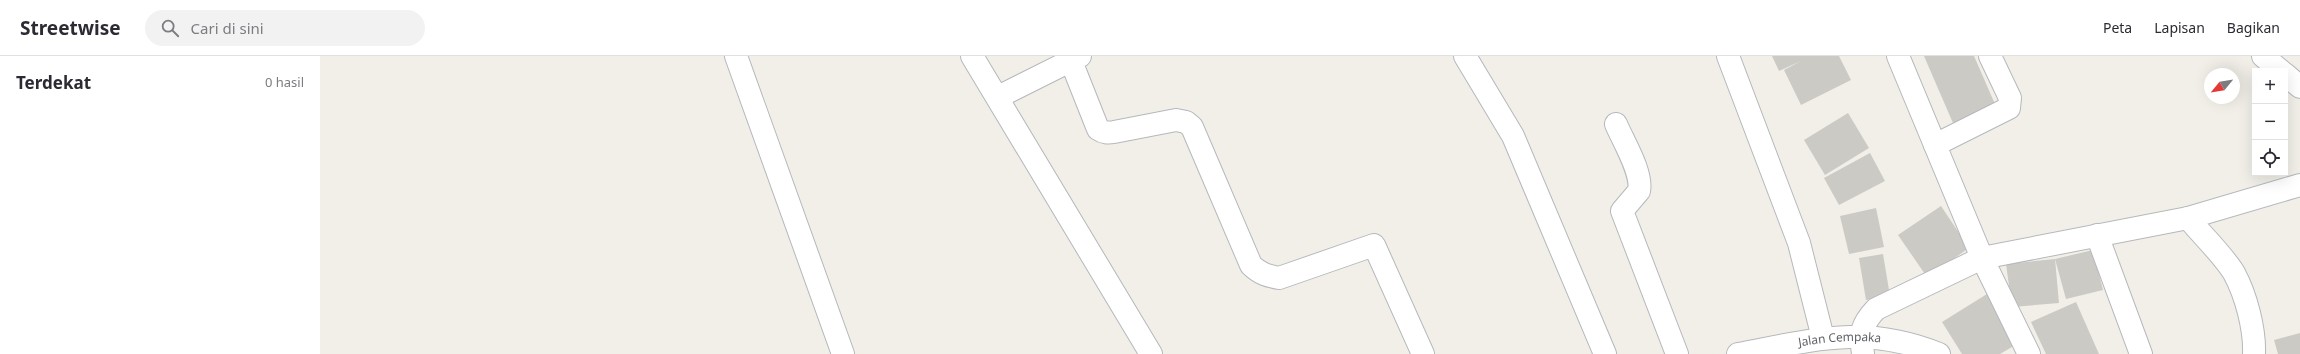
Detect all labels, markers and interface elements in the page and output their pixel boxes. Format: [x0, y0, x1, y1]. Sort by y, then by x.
search box [145, 10, 425, 46]
text: Streetwise [20, 15, 121, 41]
icon: search [159, 17, 181, 39]
text: Cari di sini [191, 18, 264, 38]
text: Peta [2103, 18, 2132, 37]
text: Lapisan [2154, 18, 2205, 37]
text: Bagikan [2227, 18, 2280, 37]
north arrow [2204, 68, 2240, 104]
map controls [2252, 68, 2288, 176]
button: + [2252, 68, 2288, 104]
text: Terdekat [16, 71, 91, 94]
text: 0 hasil [265, 73, 304, 91]
button: − [2252, 104, 2288, 140]
button: locate [2252, 140, 2288, 176]
street label: Jalan Cempaka [1796, 328, 1882, 351]

